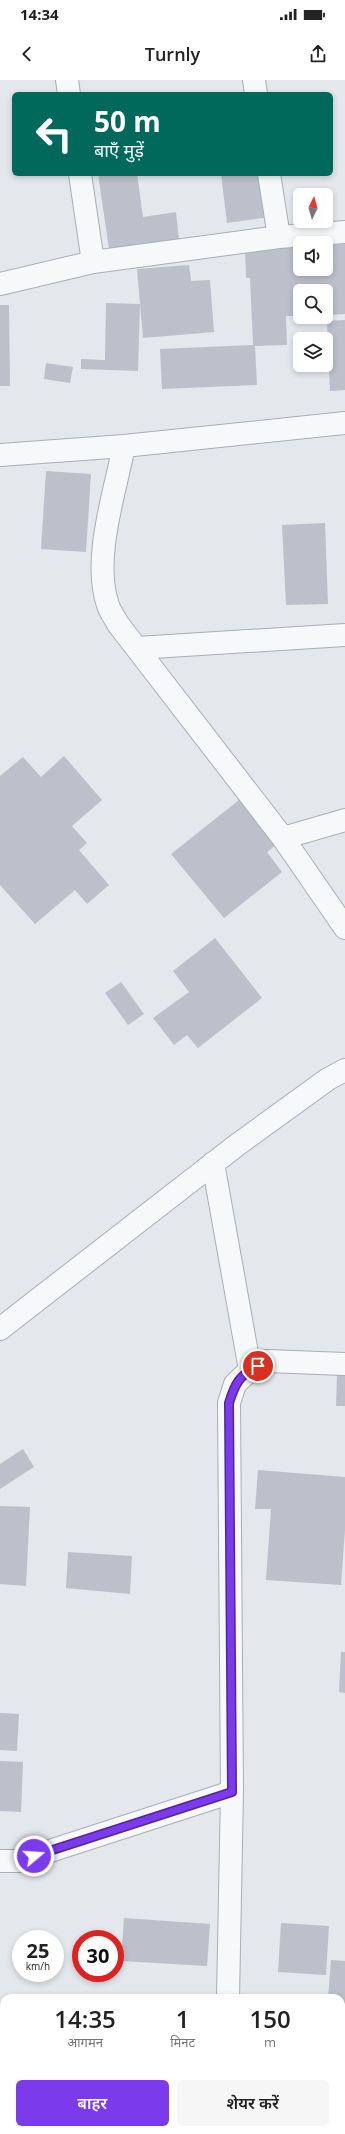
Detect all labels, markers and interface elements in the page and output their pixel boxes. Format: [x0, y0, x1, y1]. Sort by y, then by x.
text: 14:34 [20, 4, 59, 24]
text: Turnly [145, 42, 200, 66]
icon: back [16, 43, 38, 65]
icon: share [307, 43, 329, 65]
text: 50 m [94, 102, 161, 140]
icon: left [28, 108, 80, 160]
text: बाएँ मुड़ें [94, 138, 144, 162]
north arrow [293, 188, 333, 228]
map controls [293, 188, 333, 372]
button: sound [293, 236, 333, 276]
button: search [293, 284, 333, 324]
button: layers [293, 332, 333, 372]
pin [241, 1349, 275, 1383]
icon: arrive [247, 1355, 269, 1377]
position arrow [13, 1835, 55, 1877]
speed limit sign: 30 [72, 1930, 124, 1982]
text: 25 [27, 1937, 49, 1964]
text: km/h [26, 1959, 50, 1973]
text: 14:35 [54, 2002, 116, 2035]
text: 1 [176, 2002, 190, 2035]
text: 150 [249, 2002, 291, 2035]
text: आगमन [67, 2033, 103, 2051]
text: मिनट [170, 2033, 195, 2051]
text: m [264, 2033, 276, 2051]
button: बाहर [16, 2080, 169, 2126]
button: शेयर करें [177, 2080, 329, 2126]

